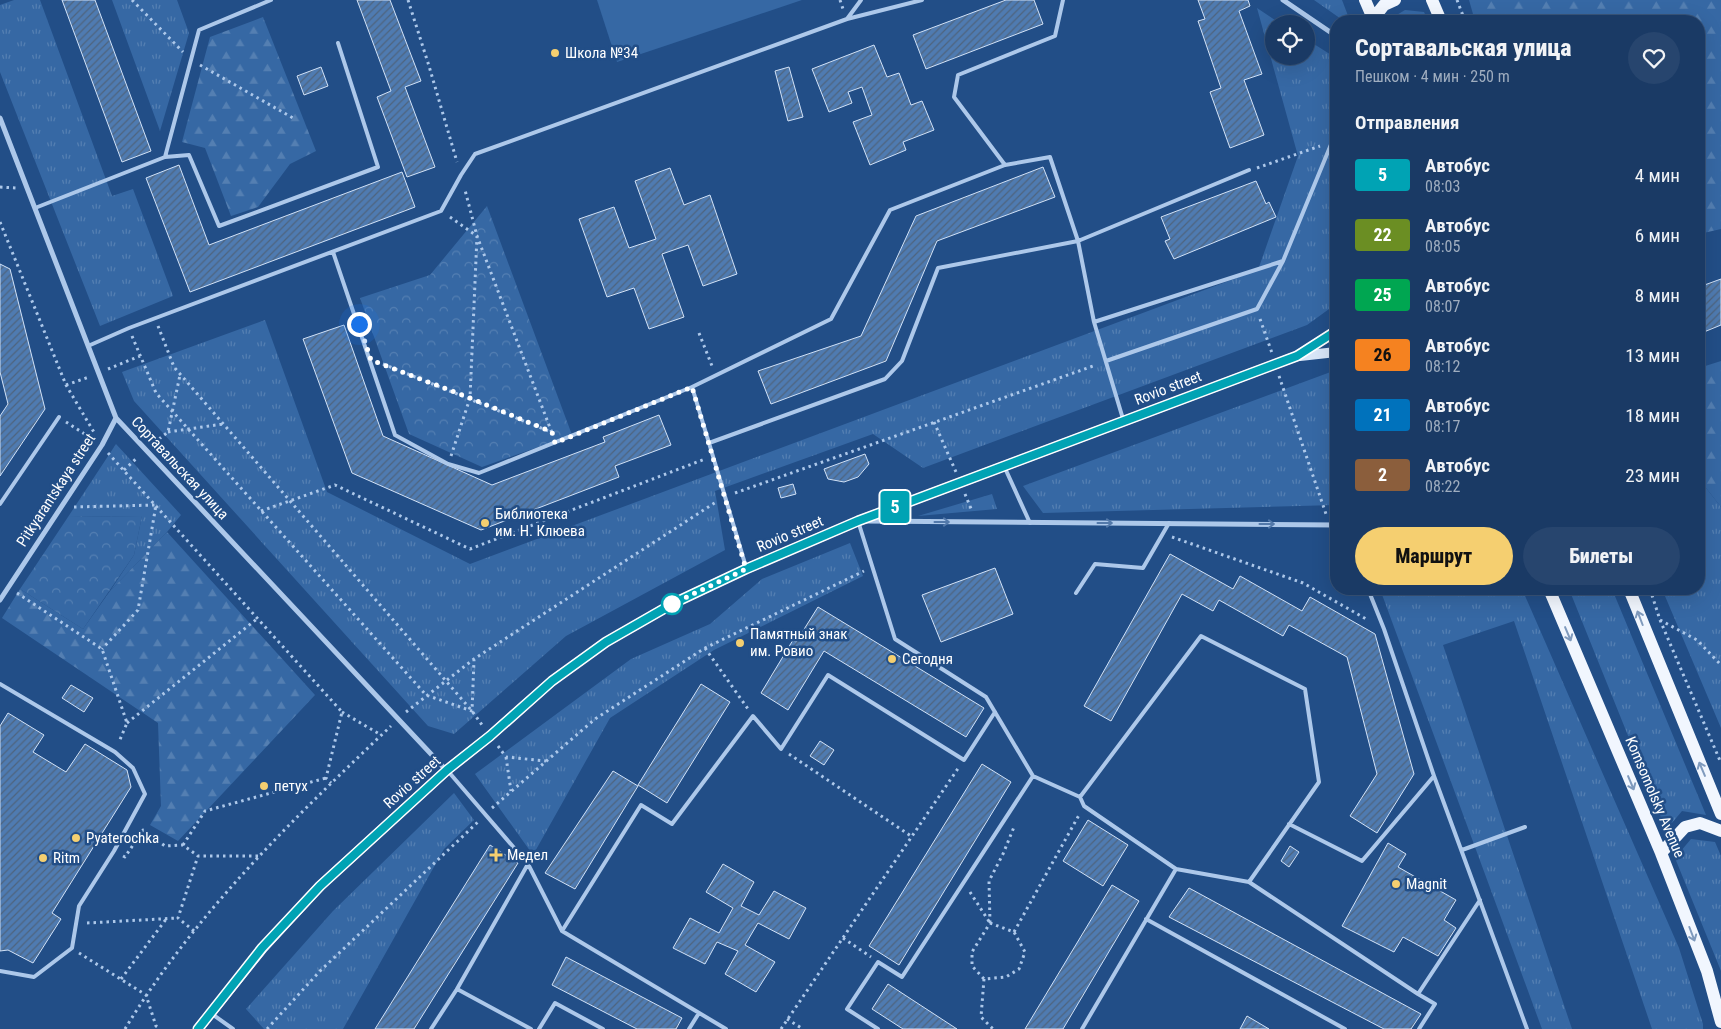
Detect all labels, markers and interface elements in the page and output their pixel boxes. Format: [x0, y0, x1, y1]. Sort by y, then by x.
map controls [1265, 15, 1315, 65]
button: locate [1265, 15, 1315, 65]
button: heart [1628, 32, 1680, 84]
text: Сортавальская улица [1355, 34, 1572, 62]
place label: Школа №34 [565, 44, 638, 62]
marker: Школа №34 [549, 47, 561, 59]
text: Пешком · 4 мин · 250 m [1355, 67, 1510, 86]
text: Отправления [1355, 111, 1459, 134]
text: Автобус [1425, 154, 1490, 177]
text: 5 [1378, 164, 1387, 185]
text: 4 мин [1635, 164, 1680, 187]
text: 08:03 [1425, 177, 1460, 196]
text: Автобус [1425, 214, 1490, 237]
text: 22 [1373, 224, 1392, 245]
text: 6 мин [1635, 224, 1680, 247]
text: 08:05 [1425, 237, 1460, 256]
text: Автобус [1425, 274, 1490, 297]
text: 25 [1373, 284, 1392, 305]
text: 8 мин [1635, 284, 1680, 307]
text: 08:07 [1425, 297, 1460, 316]
your location [347, 312, 372, 337]
text: Автобус [1425, 334, 1490, 357]
text: 26 [1373, 344, 1392, 365]
text: 13 мин [1625, 344, 1680, 367]
text: 08:12 [1425, 357, 1460, 376]
street label: Rovio street [1132, 367, 1204, 409]
text: Автобус [1425, 394, 1490, 417]
text: 21 [1373, 404, 1392, 425]
text: 18 мин [1625, 404, 1680, 427]
street label: Сортавальская улица [128, 413, 232, 523]
text: 08:17 [1425, 417, 1460, 436]
street label: Pitkyarantskaya street [13, 430, 99, 550]
text: Автобус [1425, 454, 1490, 477]
text: 2 [1378, 464, 1387, 485]
text: 23 мин [1625, 464, 1680, 487]
text: 08:22 [1425, 477, 1460, 496]
line badge: 5 [879, 491, 911, 523]
text: 5 [890, 496, 900, 517]
place label: Библиотека им. Н. Клюева [495, 505, 585, 540]
street label: Rovio street [754, 512, 826, 556]
marker: Библиотека им. Н. Клюева [479, 517, 491, 529]
one-way arrow [934, 517, 950, 527]
one-way arrow [1096, 518, 1112, 528]
one-way arrow [1258, 519, 1275, 529]
button: Маршрут [1355, 527, 1513, 585]
button: Билеты [1523, 527, 1680, 585]
unlabelled marker [661, 593, 683, 615]
one-way arrow [1635, 611, 1644, 627]
place label: Памятный знак им. Ровио [750, 625, 847, 660]
one-way arrow [1563, 626, 1573, 641]
marker: Памятный знак им. Ровио [734, 637, 746, 649]
place label: Сегодня [902, 650, 953, 668]
marker: Сегодня [886, 653, 898, 665]
street label: Komsomolsky Avenue [1621, 734, 1689, 860]
street label: Rovio street [380, 752, 444, 812]
one-way arrow [1697, 762, 1707, 777]
one-way arrow [1627, 775, 1637, 790]
place label: петух [274, 777, 308, 795]
marker: петух [258, 780, 270, 792]
place label: Pyaterochka [86, 829, 159, 847]
marker: Pyaterochka [70, 832, 82, 844]
place label: Медел [507, 846, 548, 864]
marker: Медел [489, 848, 503, 862]
place label: Ritm [53, 849, 80, 867]
marker: Ritm [37, 852, 49, 864]
place label: Magnit [1406, 875, 1447, 893]
marker: Magnit [1390, 878, 1402, 890]
one-way arrow [1688, 926, 1698, 941]

